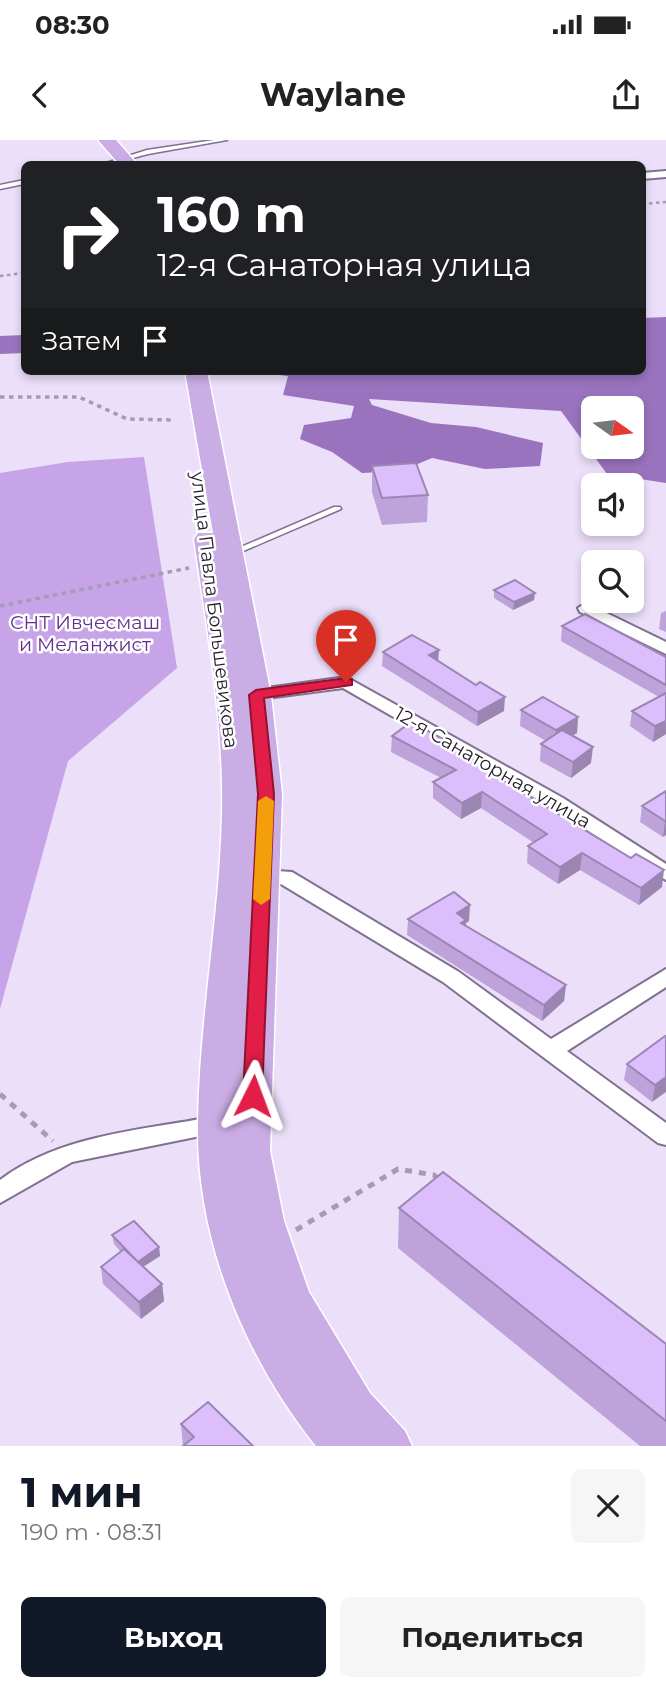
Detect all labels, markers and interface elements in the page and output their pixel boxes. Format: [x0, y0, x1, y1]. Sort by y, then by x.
text: 08:30 [35, 9, 110, 41]
text: Waylane [260, 75, 406, 114]
icon: back [21, 76, 59, 114]
icon: share [607, 76, 645, 114]
text: 160 m [157, 185, 306, 244]
icon: right [42, 189, 133, 280]
text: 12-я Санаторная улица [157, 245, 532, 284]
icon: arrive [136, 322, 174, 360]
text: Затем [42, 325, 122, 357]
north arrow [581, 396, 644, 458]
map controls [581, 396, 644, 613]
street label: улица Павла Большевикова [186, 469, 243, 750]
button: sound [581, 473, 644, 536]
button: search [581, 550, 644, 613]
pin [316, 610, 376, 682]
park label: СНТ Ивчесмаш и Меланжист [10, 611, 160, 656]
icon: arrive [327, 621, 365, 659]
street label: 12-я Санаторная улица [391, 702, 595, 833]
position arrow [216, 1059, 290, 1133]
text: 1 мин [21, 1466, 143, 1518]
button: close [571, 1469, 645, 1543]
text: 190 m · 08:31 [21, 1518, 163, 1546]
button: Выход [21, 1597, 326, 1677]
button: Поделиться [340, 1597, 645, 1677]

